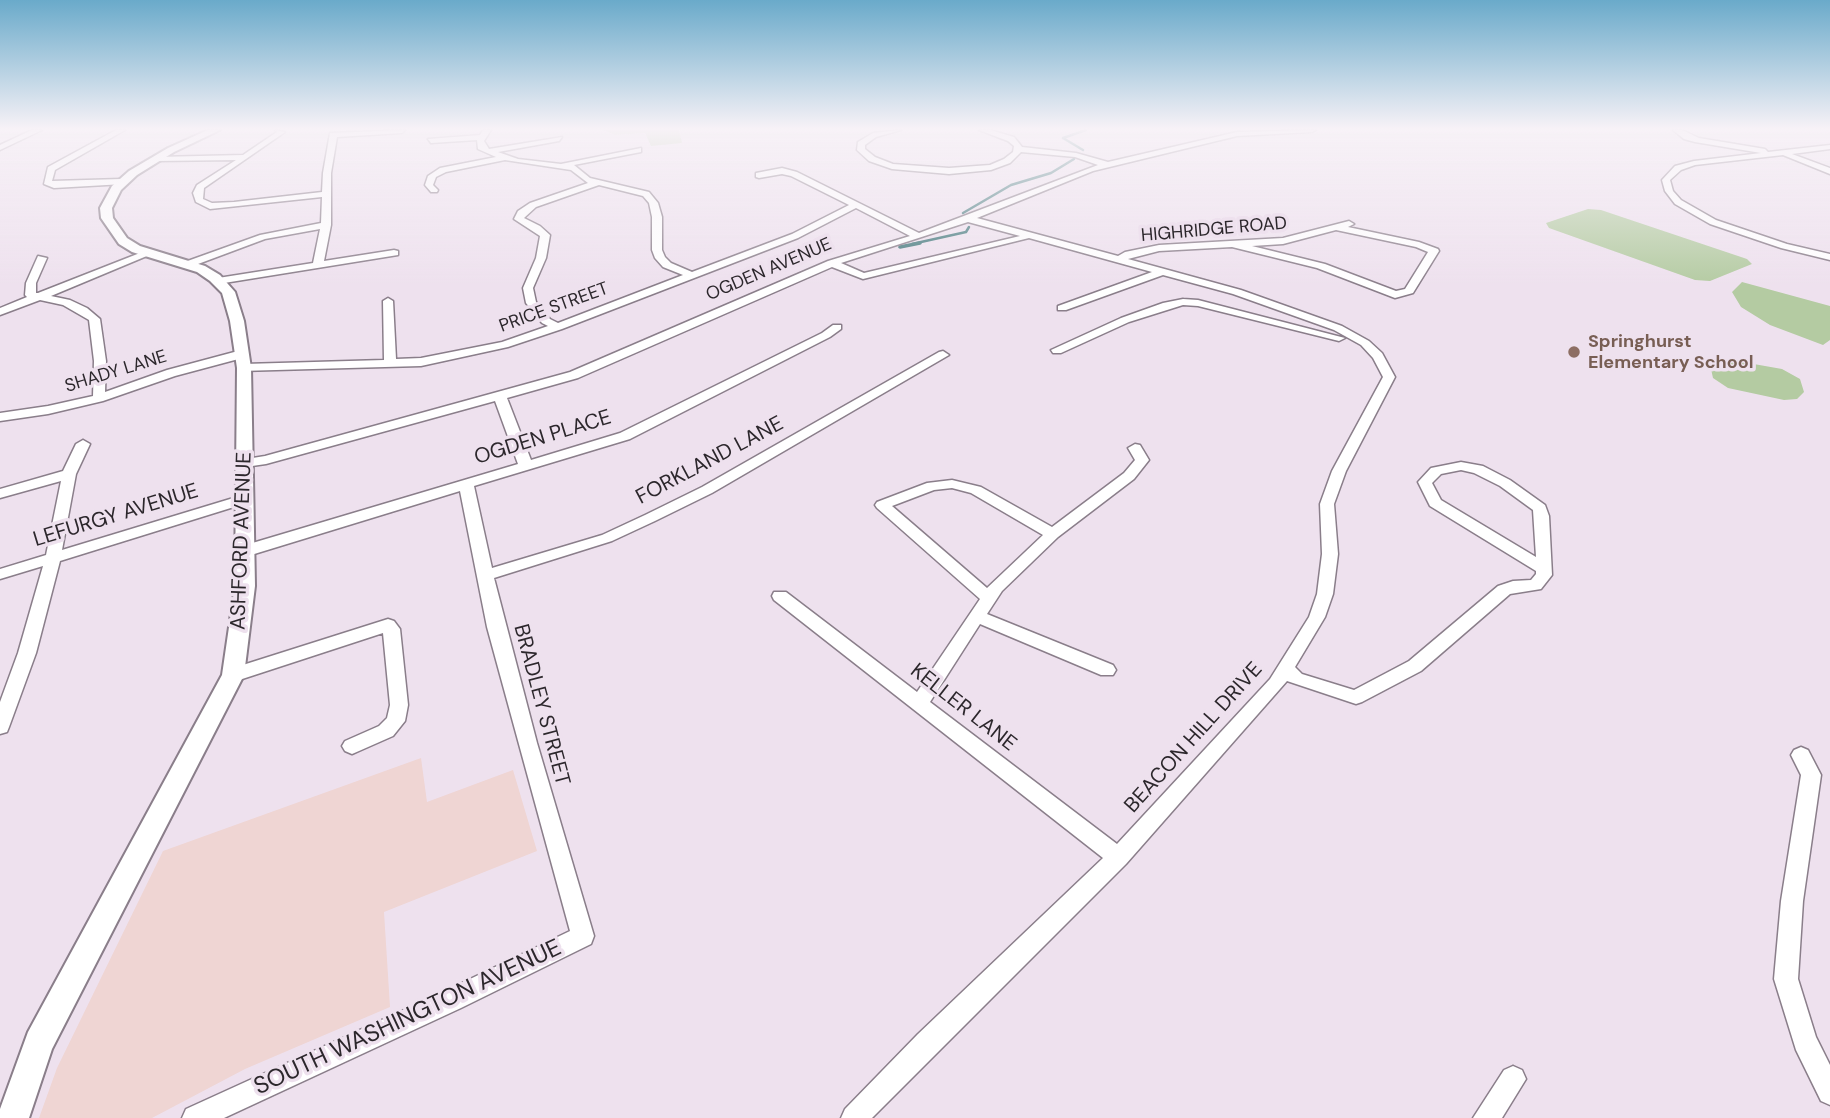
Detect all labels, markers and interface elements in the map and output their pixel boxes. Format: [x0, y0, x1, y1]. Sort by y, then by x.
street label: HIGHRIDGE ROAD [1140, 213, 1288, 247]
street label: OGDEN AVENUE [703, 234, 835, 306]
street label: PRICE STREET [496, 278, 612, 338]
place label: Springhurst Elementary School [1588, 331, 1754, 374]
marker: Springhurst Elementary School [1566, 344, 1582, 360]
street label: SHADY LANE [62, 346, 170, 398]
street label: OGDEN PLACE [471, 405, 615, 471]
street label: FORKLAND LANE [632, 412, 788, 510]
street label: ASHFORD AVENUE [226, 451, 258, 631]
street label: LEFURGY AVENUE [30, 479, 202, 553]
street label: BRADLEY STREET [507, 622, 575, 788]
street label: BEACON HILL DRIVE [1120, 658, 1268, 818]
street label: KELLER LANE [905, 659, 1021, 757]
street label: SOUTH WASHINGTON AVENUE [250, 934, 566, 1102]

